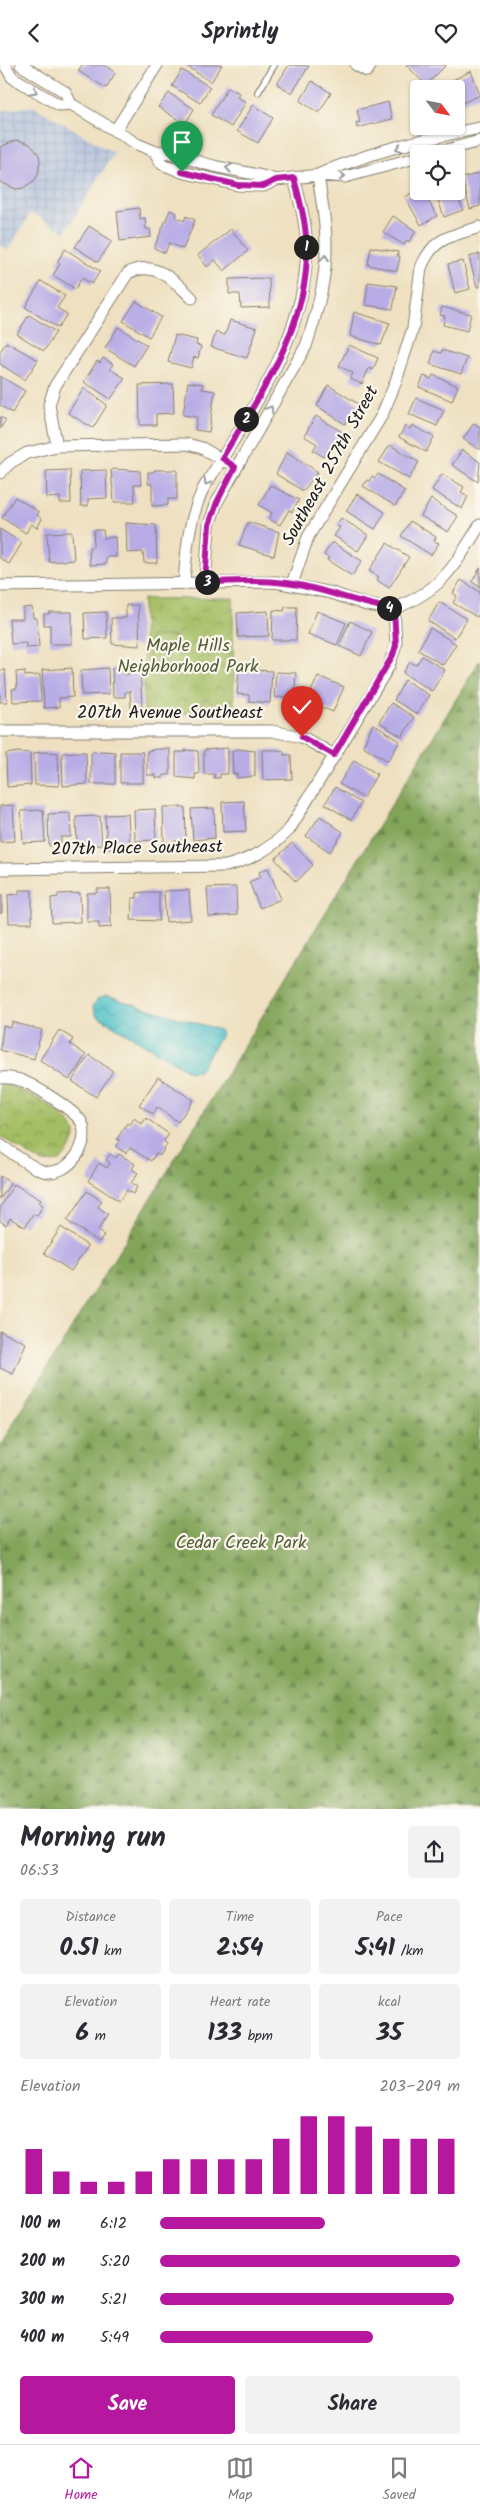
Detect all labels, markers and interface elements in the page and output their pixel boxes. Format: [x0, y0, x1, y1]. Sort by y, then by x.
text: Sprintly [201, 15, 279, 50]
icon: back [20, 19, 48, 47]
icon: heart [432, 19, 460, 47]
north arrow [410, 80, 465, 135]
map controls [410, 80, 465, 200]
one-way arrow [29, 84, 38, 94]
pin [161, 121, 203, 172]
icon: arrive [168, 128, 196, 156]
one-way arrow [395, 143, 403, 153]
button: locate [410, 145, 465, 200]
one-way arrow [224, 164, 233, 174]
one-way arrow [338, 171, 346, 181]
pin: 1 [294, 235, 318, 259]
text: 1 [304, 236, 309, 258]
one-way arrow [319, 254, 330, 262]
street label: Southeast 257th Street [275, 380, 388, 551]
one-way arrow [264, 406, 274, 415]
pin: 2 [234, 407, 258, 431]
text: 2 [242, 408, 251, 430]
one-way arrow [204, 477, 214, 486]
pin: 3 [194, 569, 220, 595]
text: 3 [204, 571, 211, 593]
pin: 4 [376, 595, 402, 621]
text: 4 [386, 597, 393, 619]
park label: Maple Hills Neighborhood Park [117, 632, 259, 682]
pin [281, 686, 323, 737]
icon: check [288, 693, 316, 721]
street label: 207th Avenue Southeast [77, 699, 264, 728]
street label: 207th Place Southeast [51, 833, 224, 865]
park label: Cedar Creek Park [176, 1529, 307, 1558]
text: Morning run [20, 1816, 166, 1861]
button: share [408, 1826, 460, 1878]
text: 06:53 [20, 1858, 59, 1883]
text: Distance [66, 1906, 116, 1928]
text: Time [226, 1906, 254, 1928]
text: Pace [376, 1906, 403, 1928]
text: 0.51 [60, 1928, 98, 1968]
text: 2:54 [216, 1928, 264, 1968]
text: 5:41 [355, 1928, 395, 1968]
text: km [98, 1940, 122, 1962]
text: /km [395, 1940, 423, 1962]
text: Elevation [64, 1991, 117, 2013]
text: Heart rate [210, 1991, 270, 2013]
text: kcal [378, 1991, 401, 2013]
text: 6 [76, 2013, 89, 2053]
text: 133 [207, 2013, 242, 2053]
text: 35 [376, 2013, 402, 2053]
text: m [89, 2025, 106, 2047]
text: bpm [242, 2025, 273, 2047]
text: Elevation [20, 2074, 81, 2099]
text: 203–209 m [380, 2074, 460, 2099]
text: 100 m [20, 2211, 61, 2236]
text: 6:12 [100, 2211, 127, 2236]
text: 200 m [20, 2249, 65, 2274]
text: 5:20 [100, 2249, 130, 2274]
text: 300 m [20, 2287, 64, 2312]
text: 5:21 [100, 2287, 127, 2312]
text: 400 m [20, 2325, 64, 2350]
text: 5:49 [100, 2325, 129, 2350]
button: Save [20, 2376, 235, 2434]
button: Share [245, 2376, 460, 2434]
tab: Home [64, 2454, 97, 2506]
tab: Map [226, 2454, 254, 2506]
tab: Saved [383, 2454, 416, 2506]

